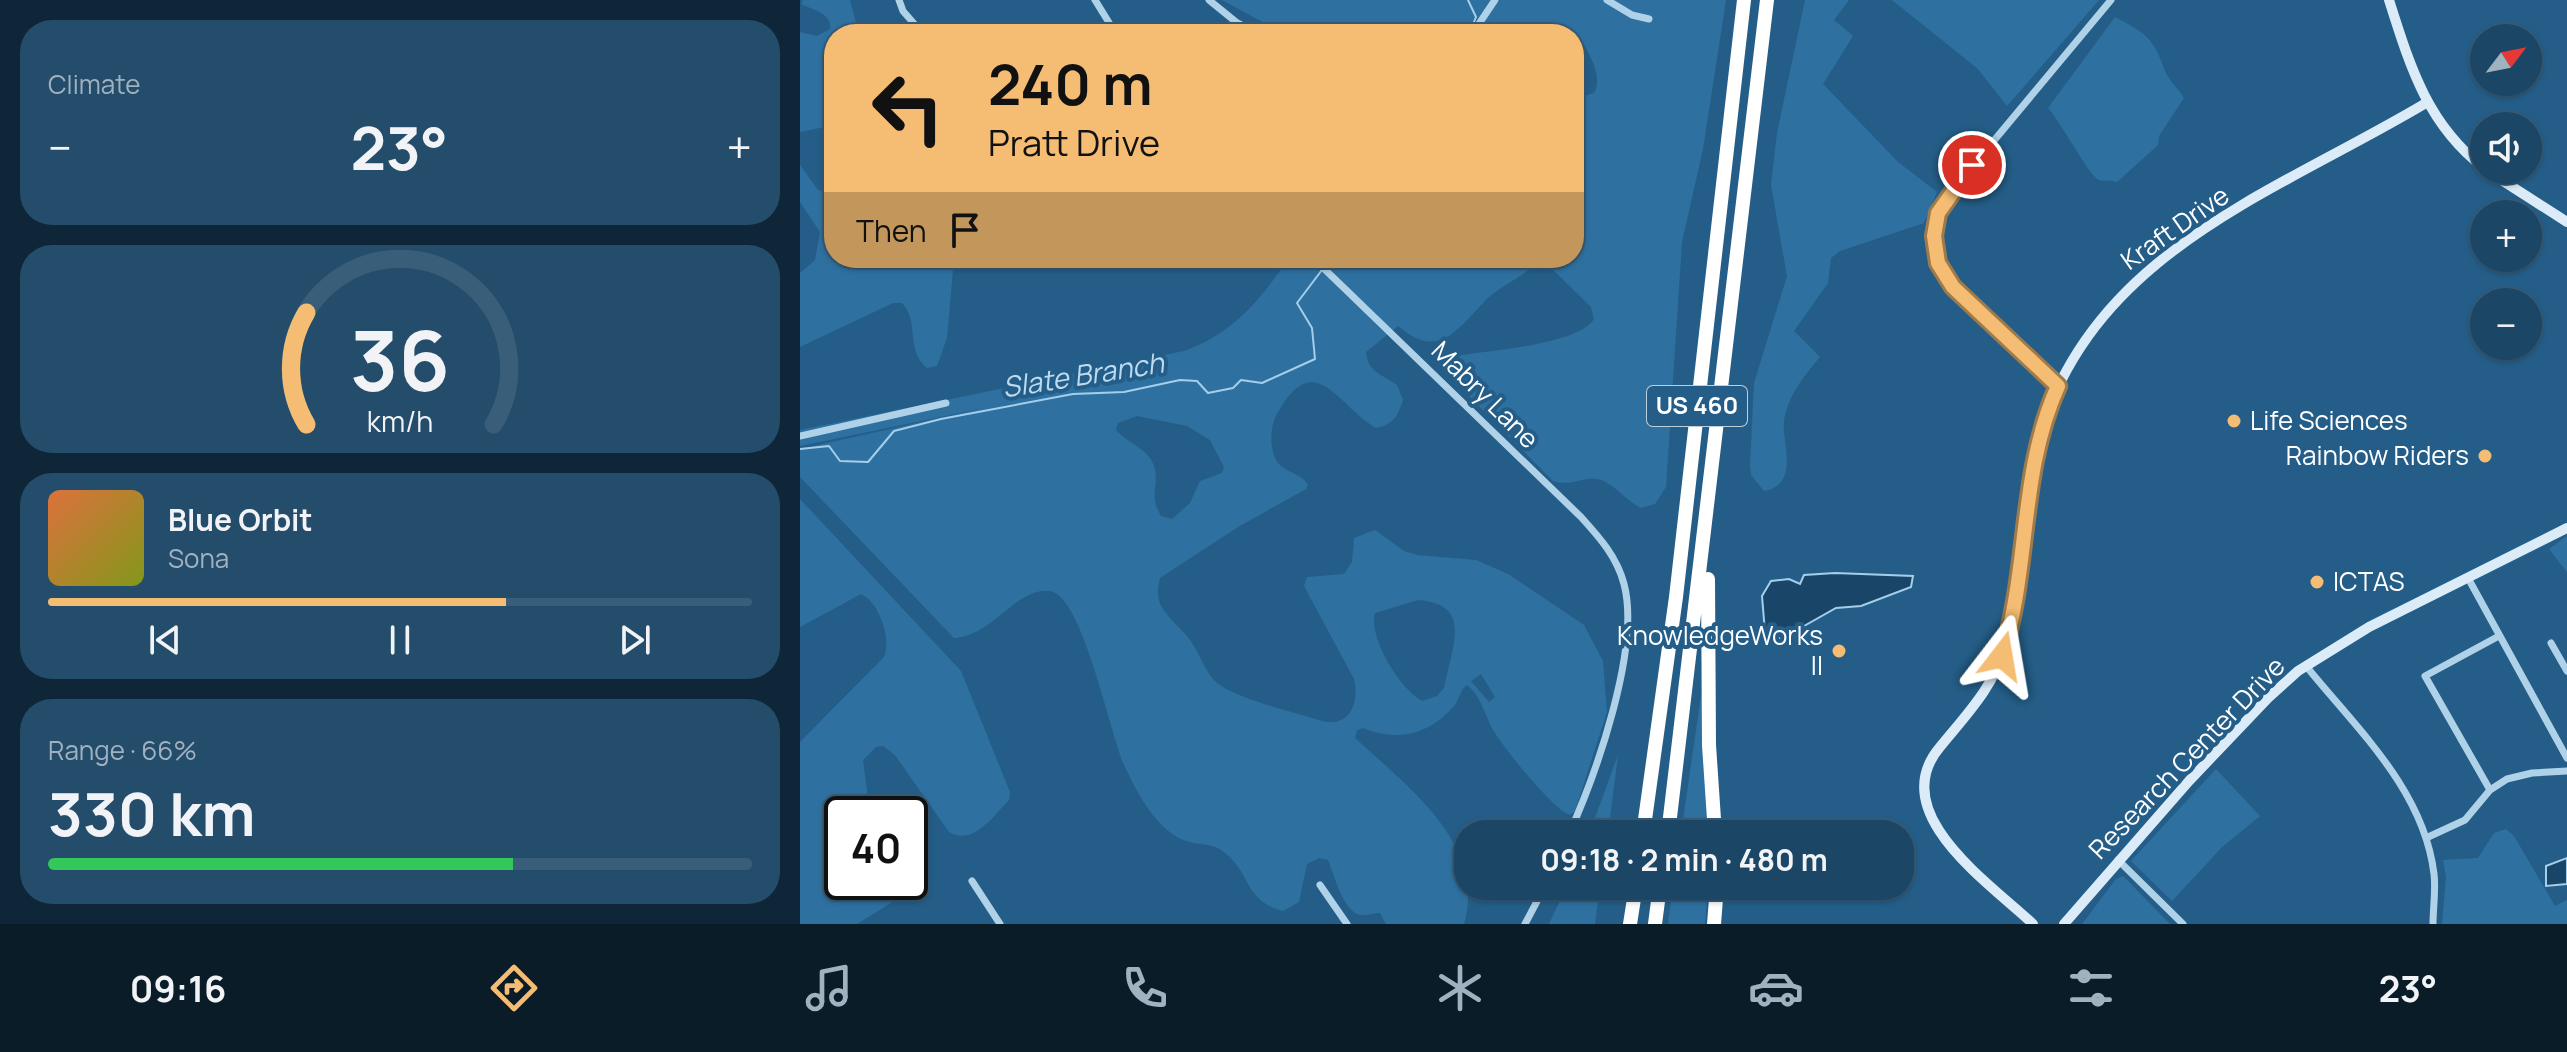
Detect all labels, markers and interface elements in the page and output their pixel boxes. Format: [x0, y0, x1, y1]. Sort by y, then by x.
north arrow [2470, 24, 2542, 96]
map controls [2470, 24, 2542, 360]
text: 240 m [988, 45, 1153, 122]
icon: left [856, 56, 960, 160]
text: Climate [48, 66, 140, 102]
text: 23° [350, 106, 448, 188]
button: sound [2470, 112, 2542, 184]
text: − [48, 117, 72, 177]
text: + [727, 117, 752, 177]
text: Pratt Drive [988, 118, 1160, 167]
pin [1938, 131, 2006, 199]
icon: arrive [1950, 143, 1994, 187]
street label: Kraft Drive [2113, 177, 2236, 278]
button: + [2470, 200, 2542, 272]
icon: arrive [943, 208, 987, 252]
text: Then [856, 210, 927, 251]
button: − [2470, 288, 2542, 360]
text: 36 [350, 302, 450, 416]
street label: Mabry Lane [1424, 333, 1547, 456]
water label: Slate Branch [999, 342, 1168, 406]
road number: US 460 [1647, 386, 1747, 426]
place label: Life Sciences [2250, 402, 2408, 438]
text: km/h [367, 403, 433, 442]
marker: Life Sciences [2225, 412, 2243, 430]
place label: Rainbow Riders [2286, 437, 2469, 473]
marker: Rainbow Riders [2476, 447, 2494, 465]
text: Blue Orbit [168, 499, 313, 540]
text: Sona [168, 540, 229, 576]
place label: ICTAS [2333, 563, 2405, 599]
marker: ICTAS [2308, 573, 2326, 591]
position arrow [1960, 614, 2044, 698]
place label: KnowledgeWorks II [1617, 617, 1823, 683]
icon: previous [143, 618, 187, 662]
icon: pause [378, 618, 422, 662]
icon: next [613, 618, 657, 662]
marker: KnowledgeWorks II [1830, 642, 1848, 660]
street label: Research Center Drive [2080, 648, 2292, 866]
text: Range · 66% [48, 732, 197, 768]
text: 330 km [48, 772, 255, 854]
speed limit sign: 40 [824, 796, 928, 900]
text: 09:18 · 2 min · 480 m [1540, 839, 1828, 880]
icon: directions [486, 960, 542, 1016]
icon: music [801, 960, 857, 1016]
icon: phone [1117, 960, 1173, 1016]
icon: climate [1432, 960, 1488, 1016]
icon: car [1748, 960, 1804, 1016]
icon: filters [2063, 960, 2119, 1016]
text: 09:16 [130, 964, 226, 1013]
text: 23° [2379, 964, 2437, 1013]

